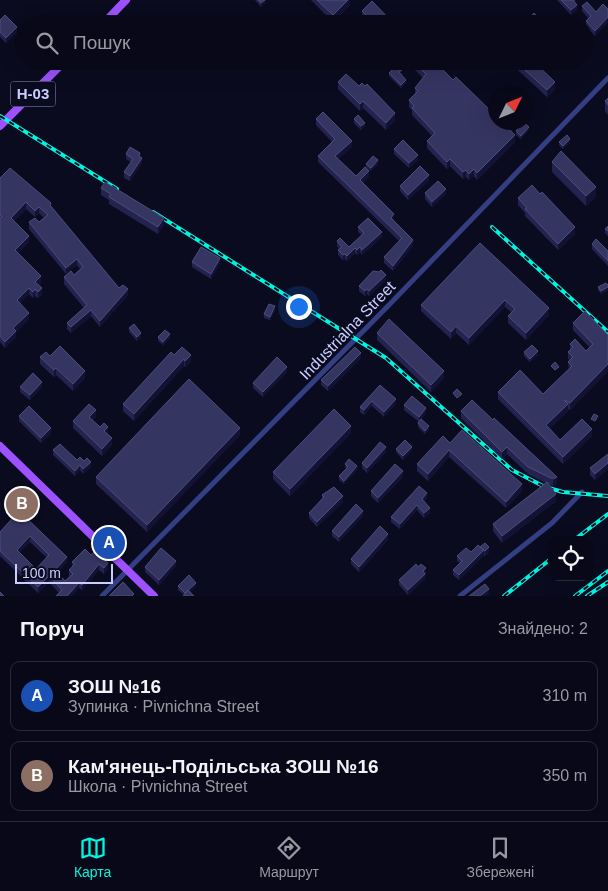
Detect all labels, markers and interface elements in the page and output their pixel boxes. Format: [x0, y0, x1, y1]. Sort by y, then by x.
search box [15, 15, 593, 70]
icon: search [33, 29, 61, 57]
text: Пошук [73, 32, 130, 53]
road number: Н-03 [10, 82, 56, 106]
north arrow [488, 85, 533, 130]
street label: Industrialna Street [296, 277, 399, 383]
your location [286, 294, 312, 320]
pin: B [6, 485, 38, 523]
pin: A [93, 524, 125, 562]
map controls [548, 536, 593, 581]
button: locate [548, 536, 593, 581]
scale bar [15, 561, 112, 584]
text: 100 m [22, 565, 61, 581]
text: Поруч [20, 617, 84, 640]
text: Знайдено: 2 [498, 620, 588, 637]
text: ЗОШ №16 [68, 676, 161, 697]
text: A [31, 687, 43, 704]
text: 310 m [543, 687, 587, 704]
text: Зупинка · Pivnichna Street [68, 698, 259, 715]
text: Кам'янець-Подільська ЗОШ №16 [68, 756, 379, 777]
text: B [31, 767, 43, 784]
text: 350 m [543, 767, 587, 784]
text: Школа · Pivnichna Street [68, 778, 247, 795]
tab: Карта [74, 834, 111, 880]
tab: Маршрут [259, 834, 319, 880]
tab: Збережені [467, 834, 534, 880]

